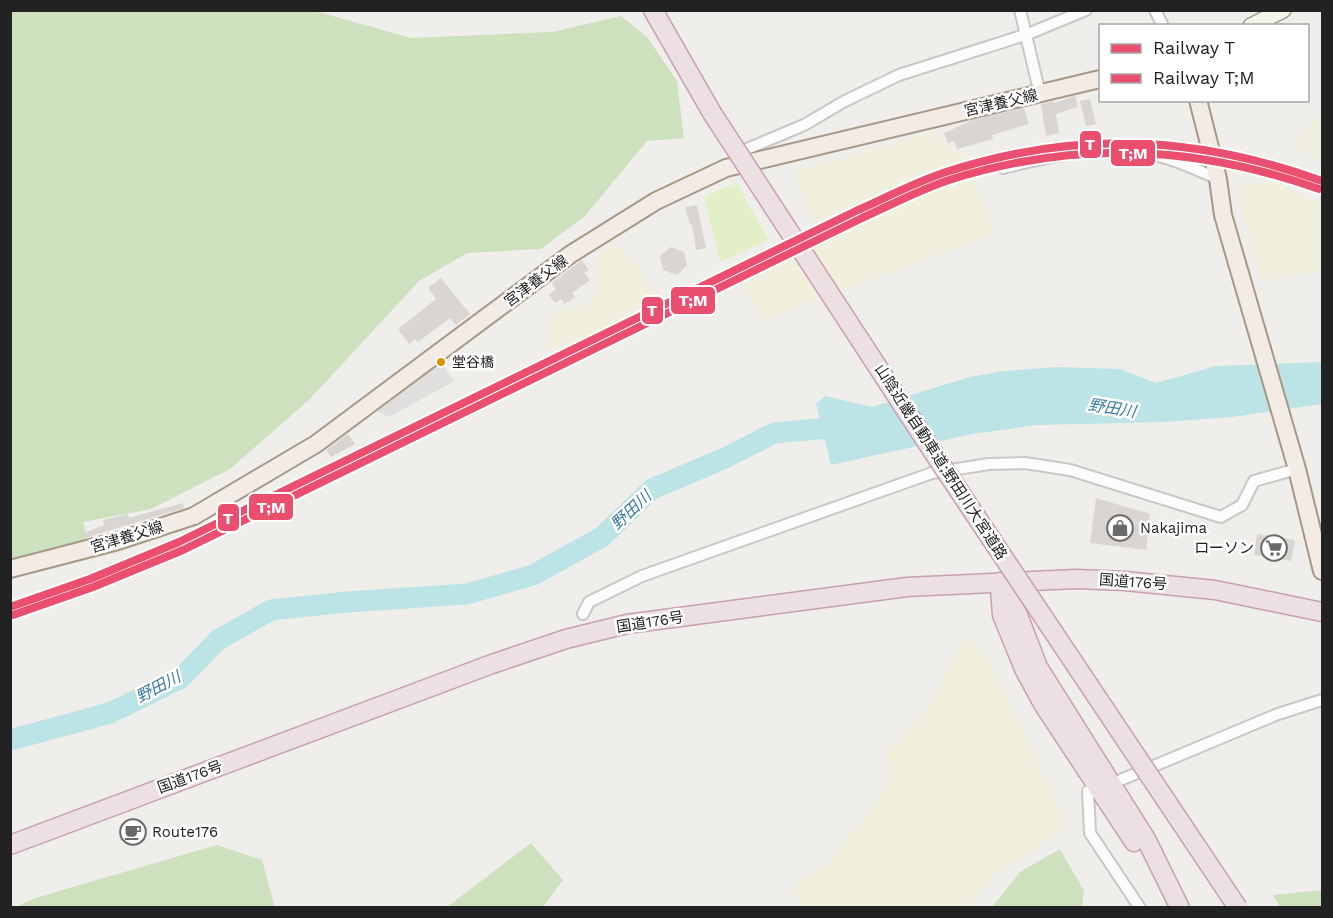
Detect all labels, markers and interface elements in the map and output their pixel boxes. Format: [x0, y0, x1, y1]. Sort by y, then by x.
legend [1099, 24, 1309, 102]
text: Railway T [1153, 37, 1235, 58]
text: Railway T;M [1153, 67, 1255, 88]
street label: 宮津養父線 [962, 86, 1040, 120]
line badge: T [1079, 130, 1102, 159]
text: T [1085, 135, 1096, 154]
line badge: T;M [1110, 139, 1156, 167]
text: T;M [1118, 144, 1148, 163]
street label: 宮津養父線 [501, 251, 571, 311]
line badge: T;M [670, 286, 716, 315]
text: T;M [678, 291, 708, 310]
line badge: T [641, 296, 664, 325]
text: T [647, 301, 658, 320]
place label: 堂谷橋 [452, 354, 494, 370]
marker: 堂谷橋 [435, 356, 447, 368]
street label: 山陰近畿自動車道;野田川大宮道路 [871, 361, 1011, 563]
water label: 野田川 [1087, 395, 1139, 421]
water label: 野田川 [607, 485, 656, 533]
line badge: T;M [248, 493, 294, 521]
text: T;M [256, 498, 286, 517]
line badge: T [217, 503, 240, 532]
text: T [223, 509, 234, 528]
shop icon: Nakajima [1105, 513, 1135, 543]
street label: 宮津養父線 [88, 517, 166, 557]
place label: Nakajima [1140, 519, 1208, 537]
supermarket icon: ローソン [1259, 533, 1289, 563]
place label: ローソン [1194, 539, 1254, 557]
street label: 国道176号 [1098, 571, 1168, 593]
street label: 国道176号 [615, 608, 685, 636]
water label: 野田川 [132, 666, 185, 707]
street label: 国道176号 [155, 757, 225, 797]
cafe icon: Route176 [118, 817, 148, 847]
place label: Route176 [152, 823, 218, 841]

